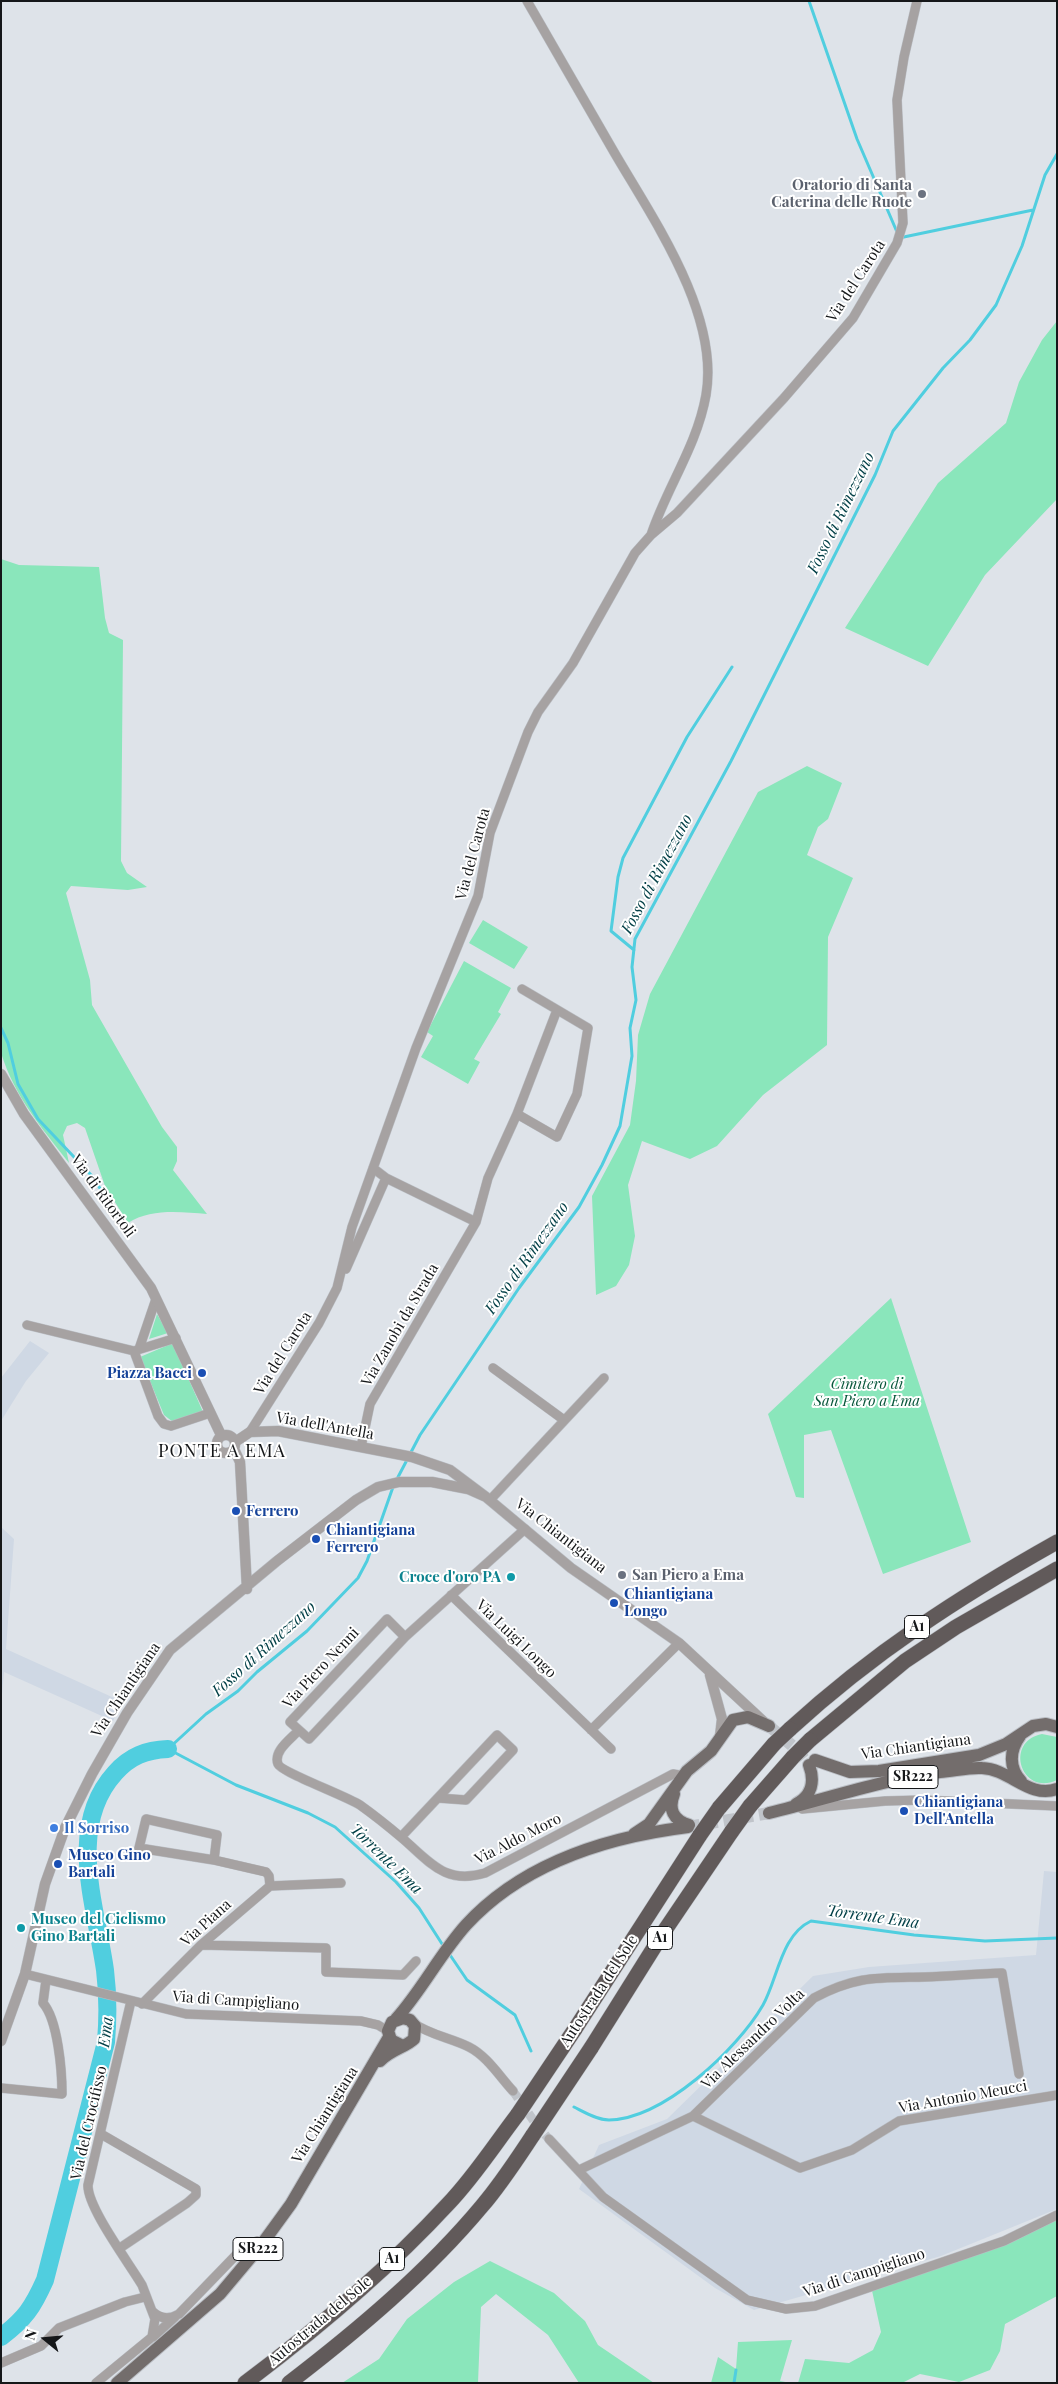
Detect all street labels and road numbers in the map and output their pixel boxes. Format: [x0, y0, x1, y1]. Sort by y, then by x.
street label: Via del Carota [823, 237, 889, 325]
street label: Via del Carota [452, 806, 494, 902]
street label: Via di Ritortoli [67, 1151, 139, 1241]
street label: Via Zanobi da Strada [358, 1261, 442, 1389]
street label: Via del Carota [250, 1308, 316, 1398]
street label: Via dell'Antella [275, 1409, 375, 1443]
street label: Via Chiantigiana [512, 1495, 610, 1577]
street label: Via Luigi Longo [472, 1596, 560, 1682]
road number: A1 [904, 1615, 930, 1638]
street label: Via Piero Nenni [279, 1624, 363, 1712]
street label: Via Chiantigiana [88, 1639, 164, 1741]
street label: Via Chiantigiana [860, 1730, 972, 1764]
road number: SR222 [888, 1765, 938, 1788]
street label: Via Aldo Moro [472, 1810, 564, 1868]
street label: Via Piana [177, 1896, 235, 1950]
road number: A1 [648, 1926, 672, 1950]
street label: Autostrada del Sole [556, 1932, 642, 2050]
street label: Via Alessandro Volta [698, 1985, 808, 2093]
street label: Via di Campigliano [172, 1988, 300, 2014]
street label: Via Chiantigiana [288, 2063, 362, 2167]
street label: Via del Crocifisso [67, 2064, 111, 2182]
street label: Via Antonio Meucci [897, 2077, 1029, 2117]
road number: SR222 [233, 2238, 283, 2260]
street label: Via di Campigliano [801, 2245, 927, 2301]
road number: A1 [380, 2248, 404, 2270]
street label: Autostrada del Sole [265, 2272, 375, 2370]

